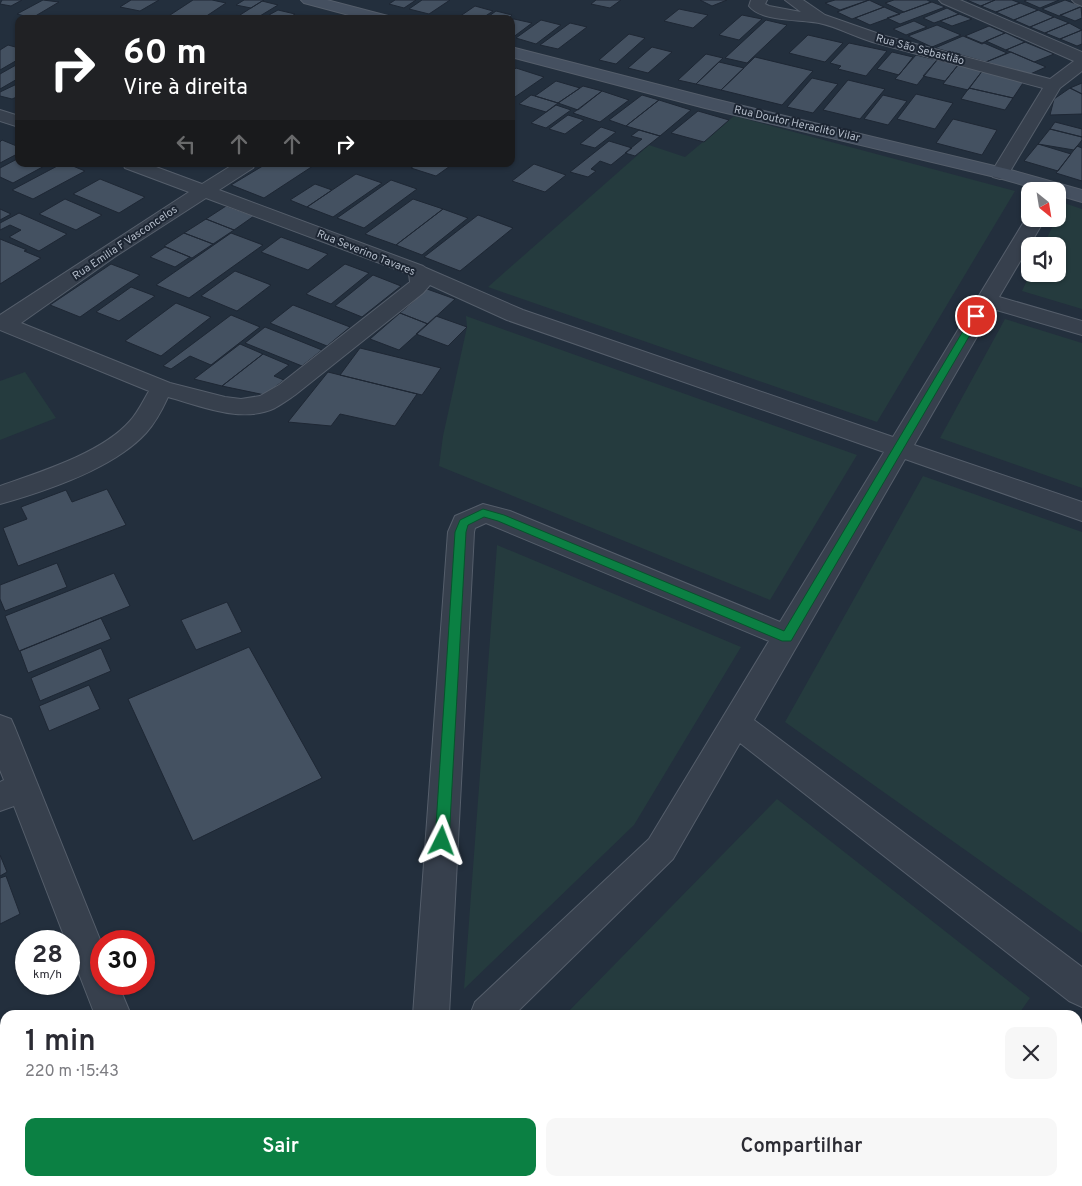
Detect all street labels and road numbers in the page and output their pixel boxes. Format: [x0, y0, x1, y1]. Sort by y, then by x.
street label: Rua São Sebastião [874, 31, 966, 69]
street label: Rua Doutor Heraclito Vilar [733, 103, 862, 145]
street label: Rua Emilia F Vasconcelos [70, 203, 180, 283]
street label: Rua Severino Tavares [315, 227, 417, 279]

